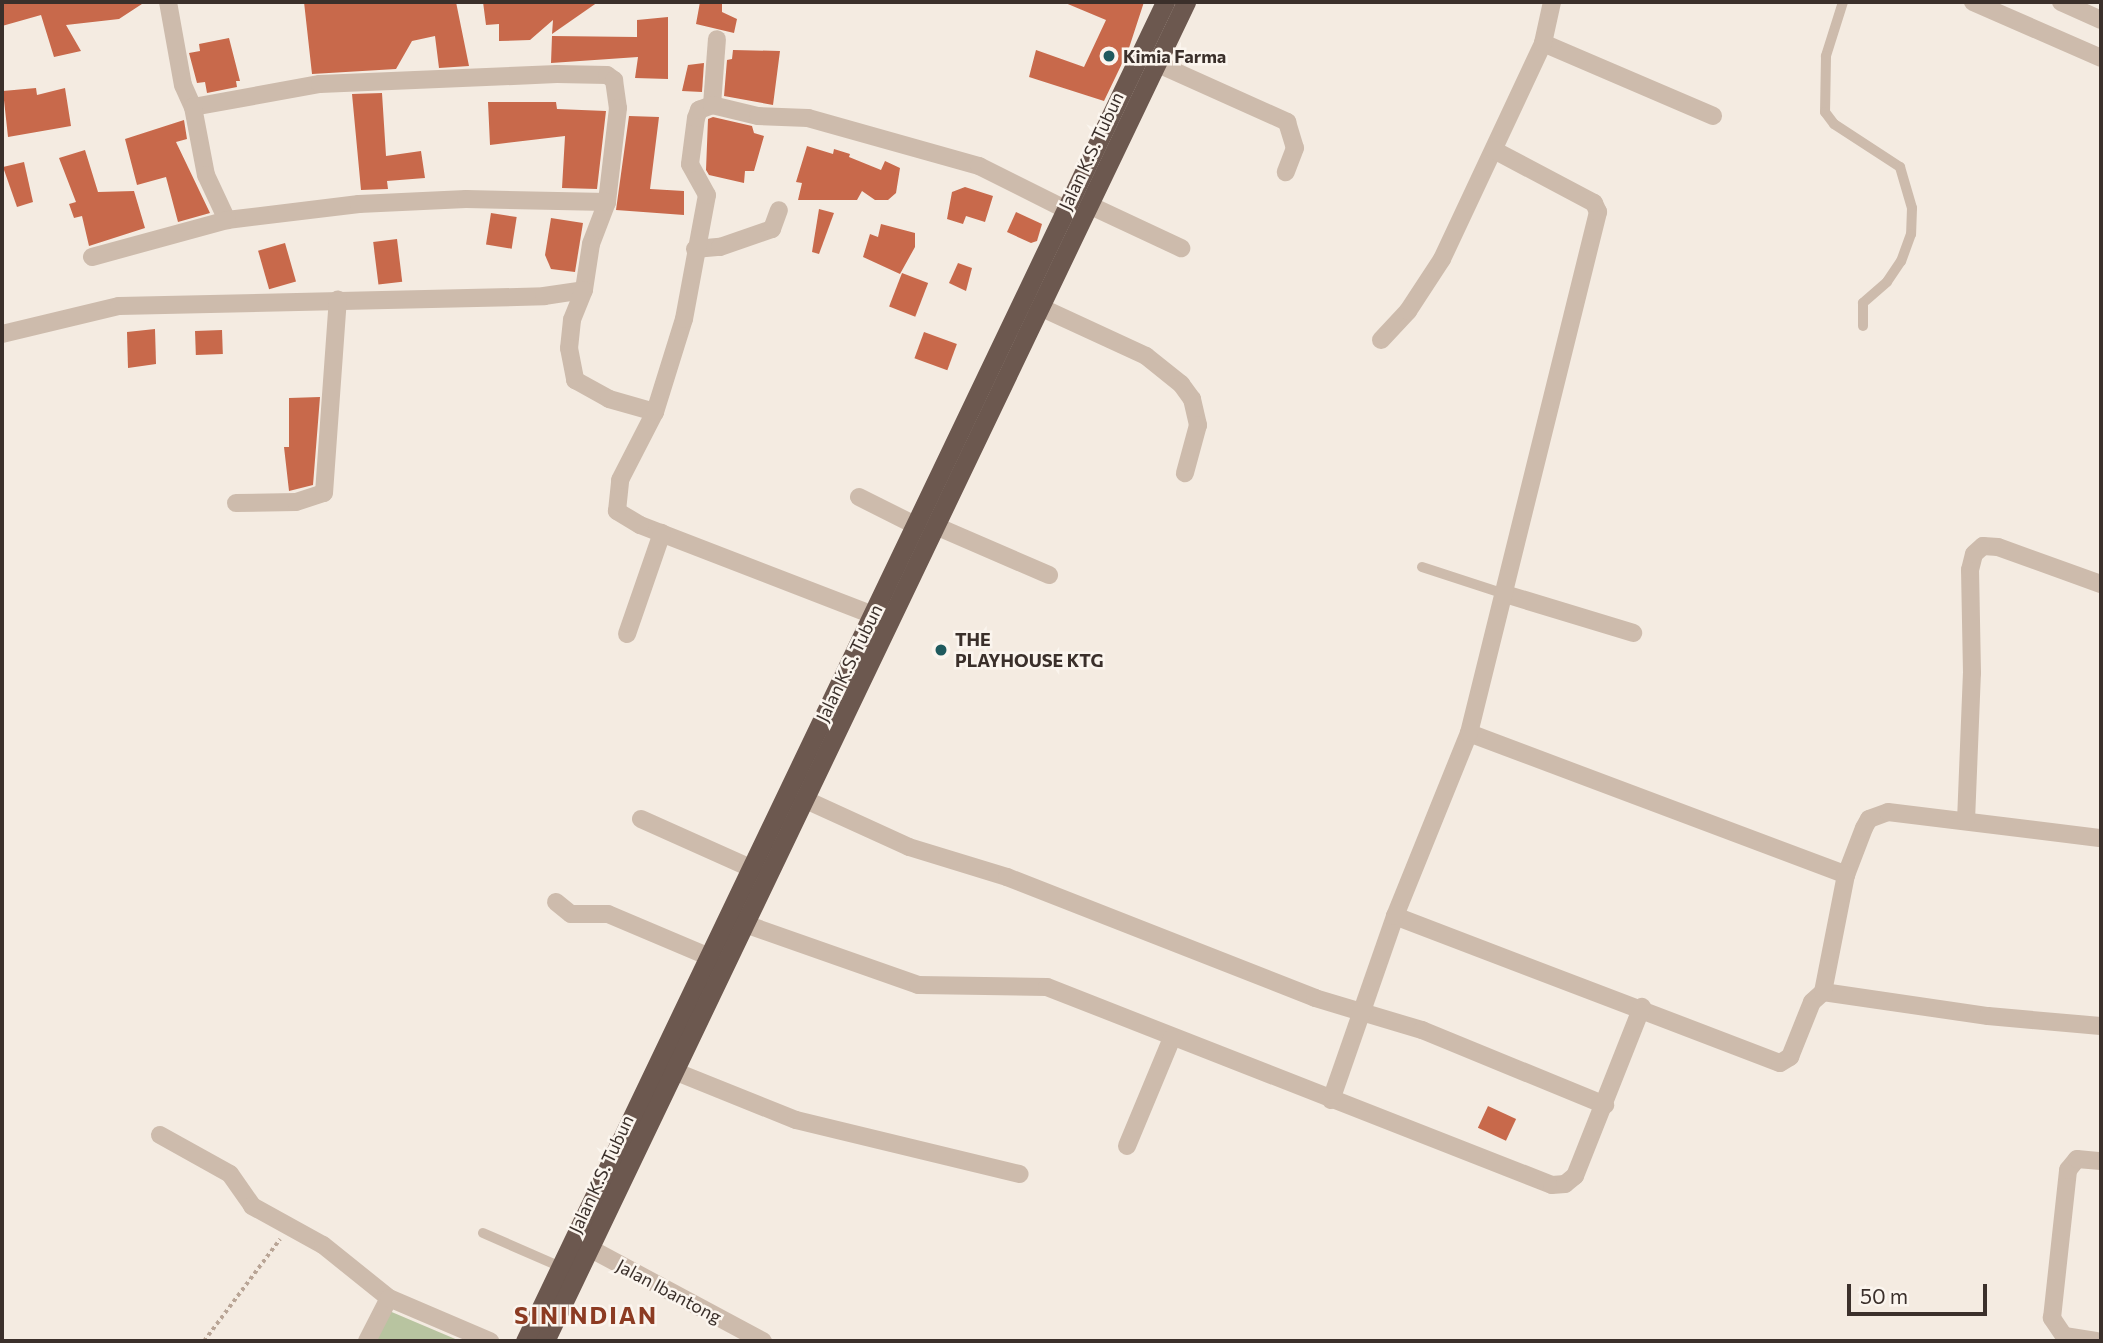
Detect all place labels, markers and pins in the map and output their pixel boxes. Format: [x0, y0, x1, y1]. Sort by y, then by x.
place label: Kimia Farma [1123, 45, 1226, 67]
marker: Kimia Farma [1101, 48, 1117, 64]
place label: THE PLAYHOUSE KTG [955, 629, 1104, 672]
marker: THE PLAYHOUSE KTG [933, 642, 949, 658]

